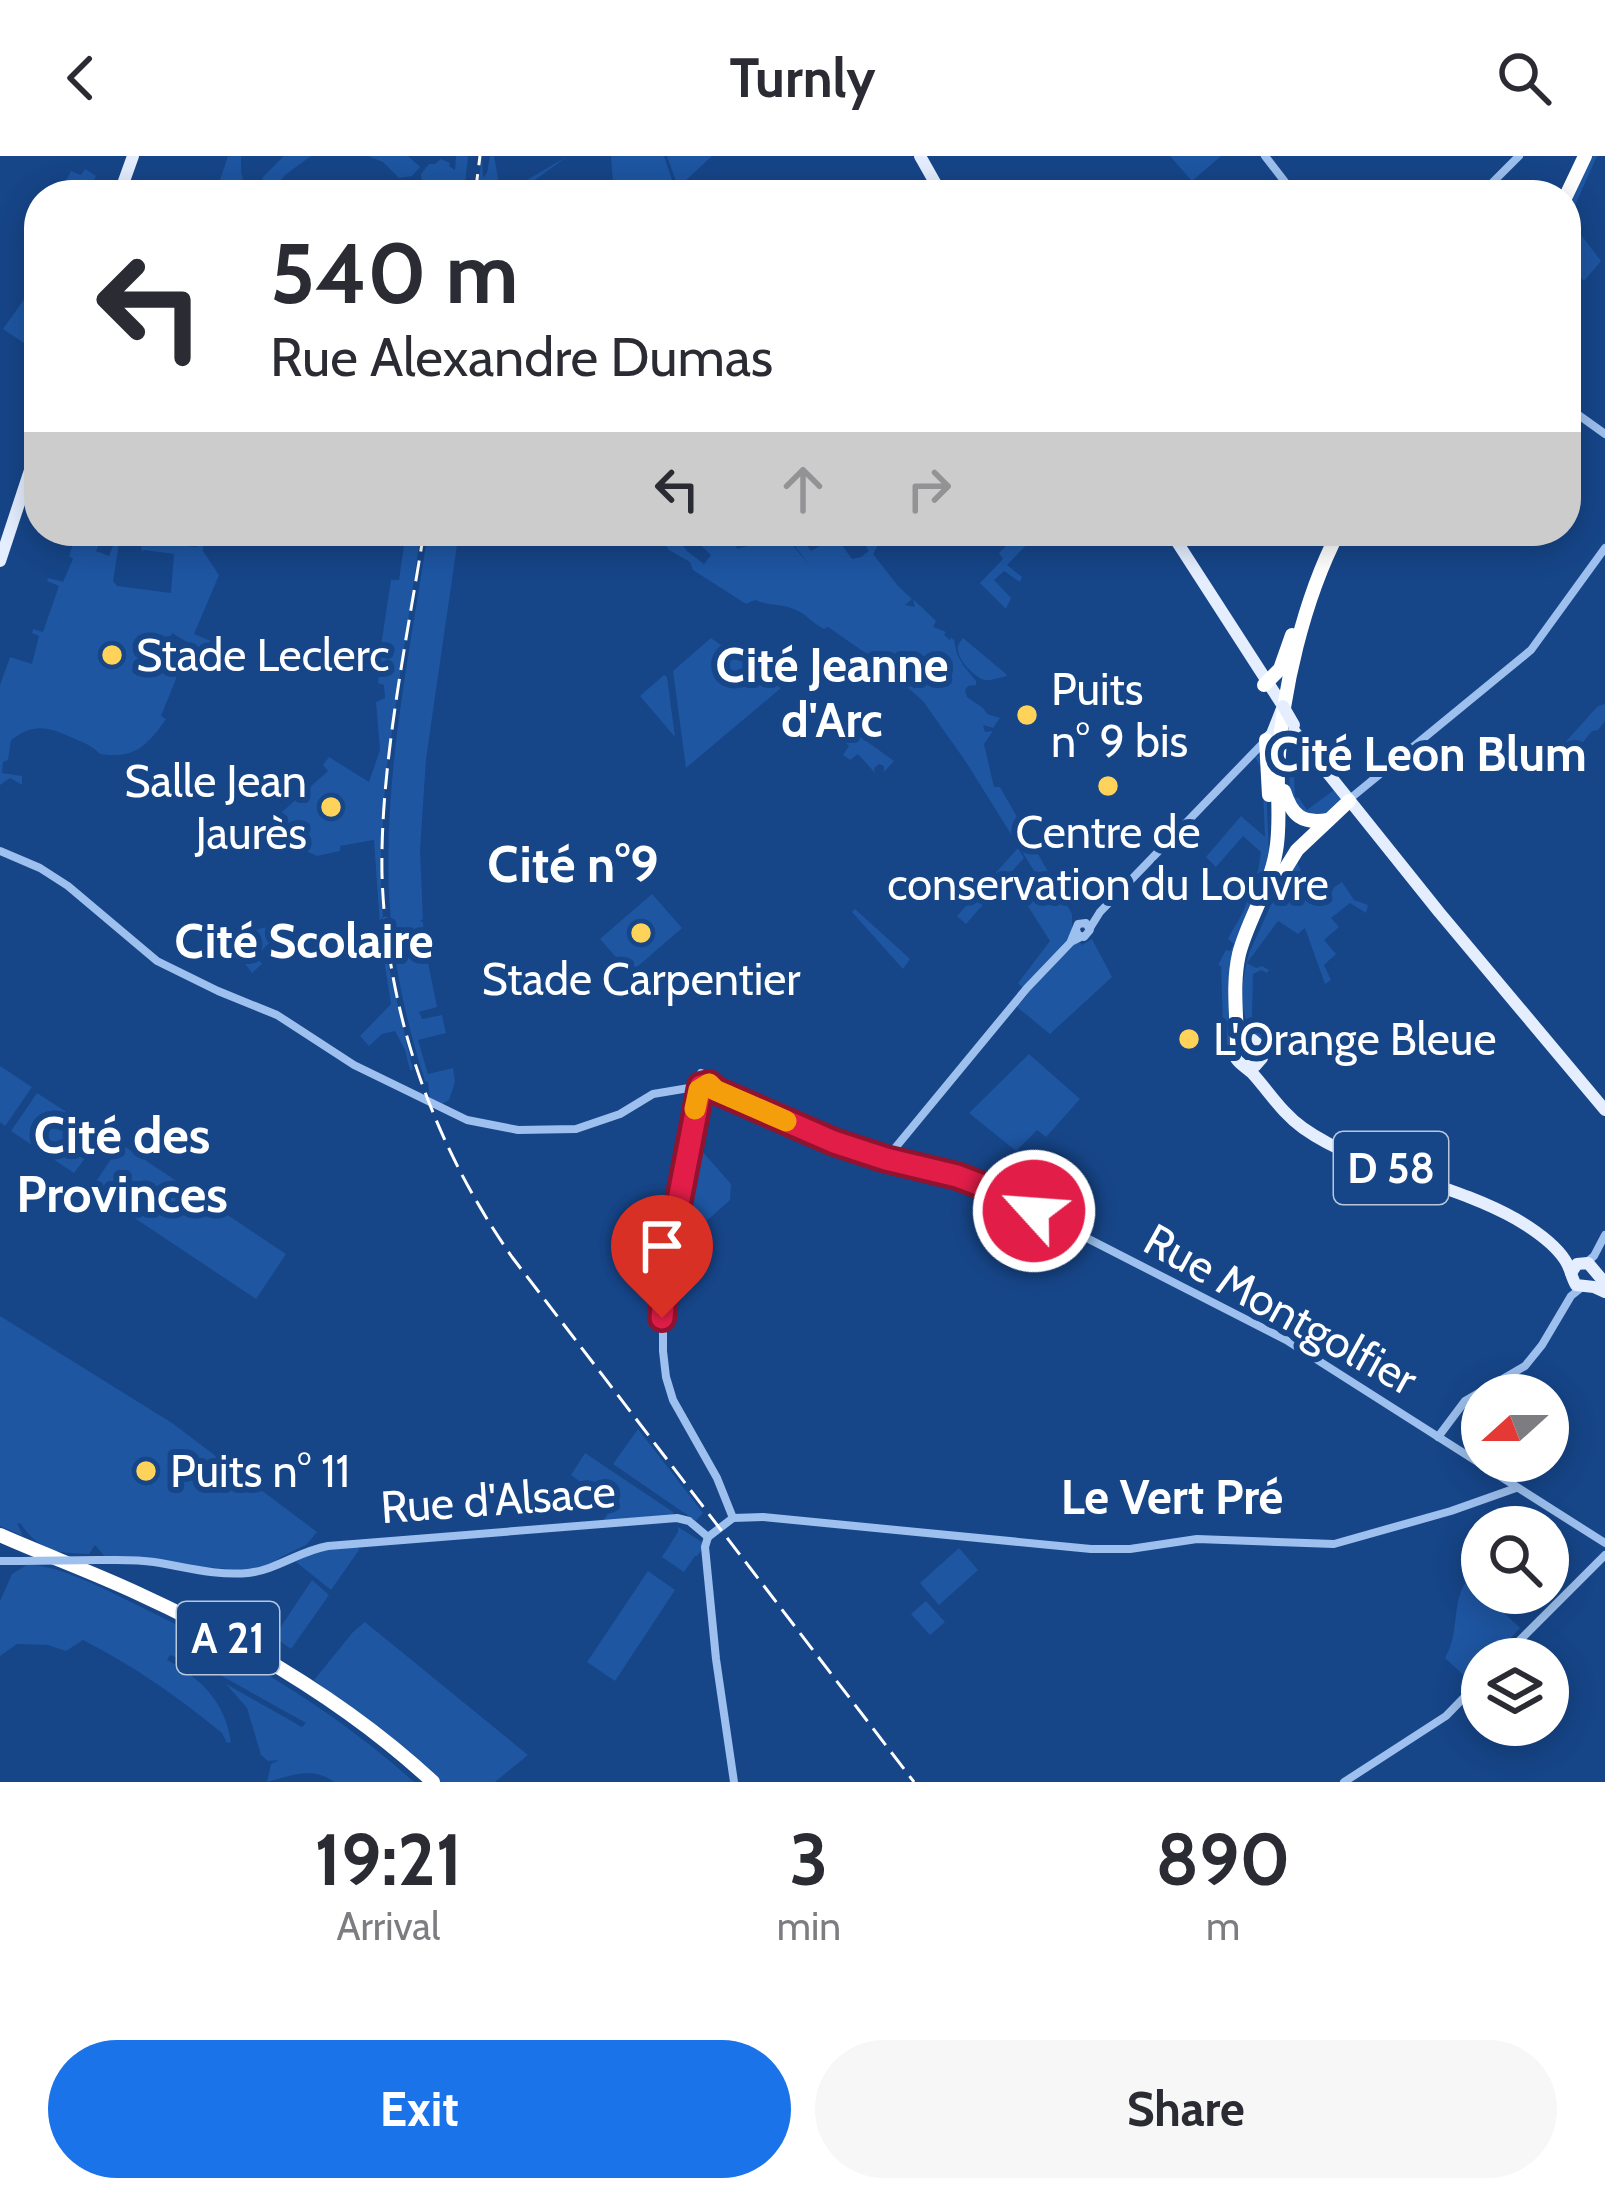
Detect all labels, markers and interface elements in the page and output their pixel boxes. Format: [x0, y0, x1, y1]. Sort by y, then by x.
icon: back [48, 45, 114, 111]
text: Turnly [730, 45, 875, 111]
icon: search [1491, 45, 1557, 111]
text: 540 m [270, 222, 518, 324]
icon: left [72, 228, 228, 384]
text: Rue Alexandre Dumas [270, 324, 773, 390]
icon: left [644, 456, 710, 522]
icon: ahead [770, 456, 836, 522]
icon: right [896, 456, 962, 522]
place label: Stade Leclerc [136, 628, 390, 682]
district label: Cité Jeanne d'Arc [715, 636, 949, 749]
marker: Stade Leclerc [99, 642, 125, 668]
place label: Puits n° 9 bis [1051, 662, 1188, 768]
marker: Puits n° 9 bis [1014, 702, 1040, 728]
district label: Cité Leon Blum [1269, 725, 1587, 783]
place label: Salle Jean Jaurès [124, 754, 307, 860]
marker: Centre de conservation du Louvre [1095, 773, 1121, 799]
marker: Salle Jean Jaurès [318, 794, 344, 820]
place label: Centre de conservation du Louvre [887, 805, 1329, 911]
district label: Cité n°9 [487, 833, 659, 895]
district label: Cité Scolaire [175, 912, 433, 970]
marker: Stade Carpentier [628, 920, 654, 946]
place label: Stade Carpentier [482, 952, 801, 1006]
place label: L'Orange Bleue [1213, 1012, 1496, 1066]
marker: L'Orange Bleue [1176, 1026, 1202, 1052]
district label: Cité des Provinces [16, 1104, 228, 1225]
road number: D 58 [1334, 1132, 1448, 1204]
position arrow [971, 1148, 1097, 1274]
pin [611, 1195, 713, 1318]
street label: Rue Montgolfier [1135, 1212, 1428, 1407]
icon: arrive [629, 1213, 695, 1279]
north arrow [1461, 1374, 1569, 1482]
map controls [1461, 1374, 1569, 1746]
place label: Puits n° 11 [170, 1444, 350, 1498]
marker: Puits n° 11 [133, 1458, 159, 1484]
street label: Rue d'Alsace [379, 1464, 617, 1534]
district label: Le Vert Pré [1061, 1468, 1283, 1526]
button: search [1461, 1506, 1569, 1614]
road number: A 21 [177, 1602, 279, 1674]
button: layers [1461, 1638, 1569, 1746]
text: 19:21 [315, 1816, 462, 1903]
text: 3 [790, 1816, 828, 1903]
text: 890 [1156, 1816, 1290, 1903]
text: Arrival [336, 1902, 440, 1950]
text: min [777, 1902, 841, 1950]
text: m [1206, 1902, 1240, 1950]
button: Exit [48, 2040, 791, 2178]
button: Share [815, 2040, 1557, 2178]

